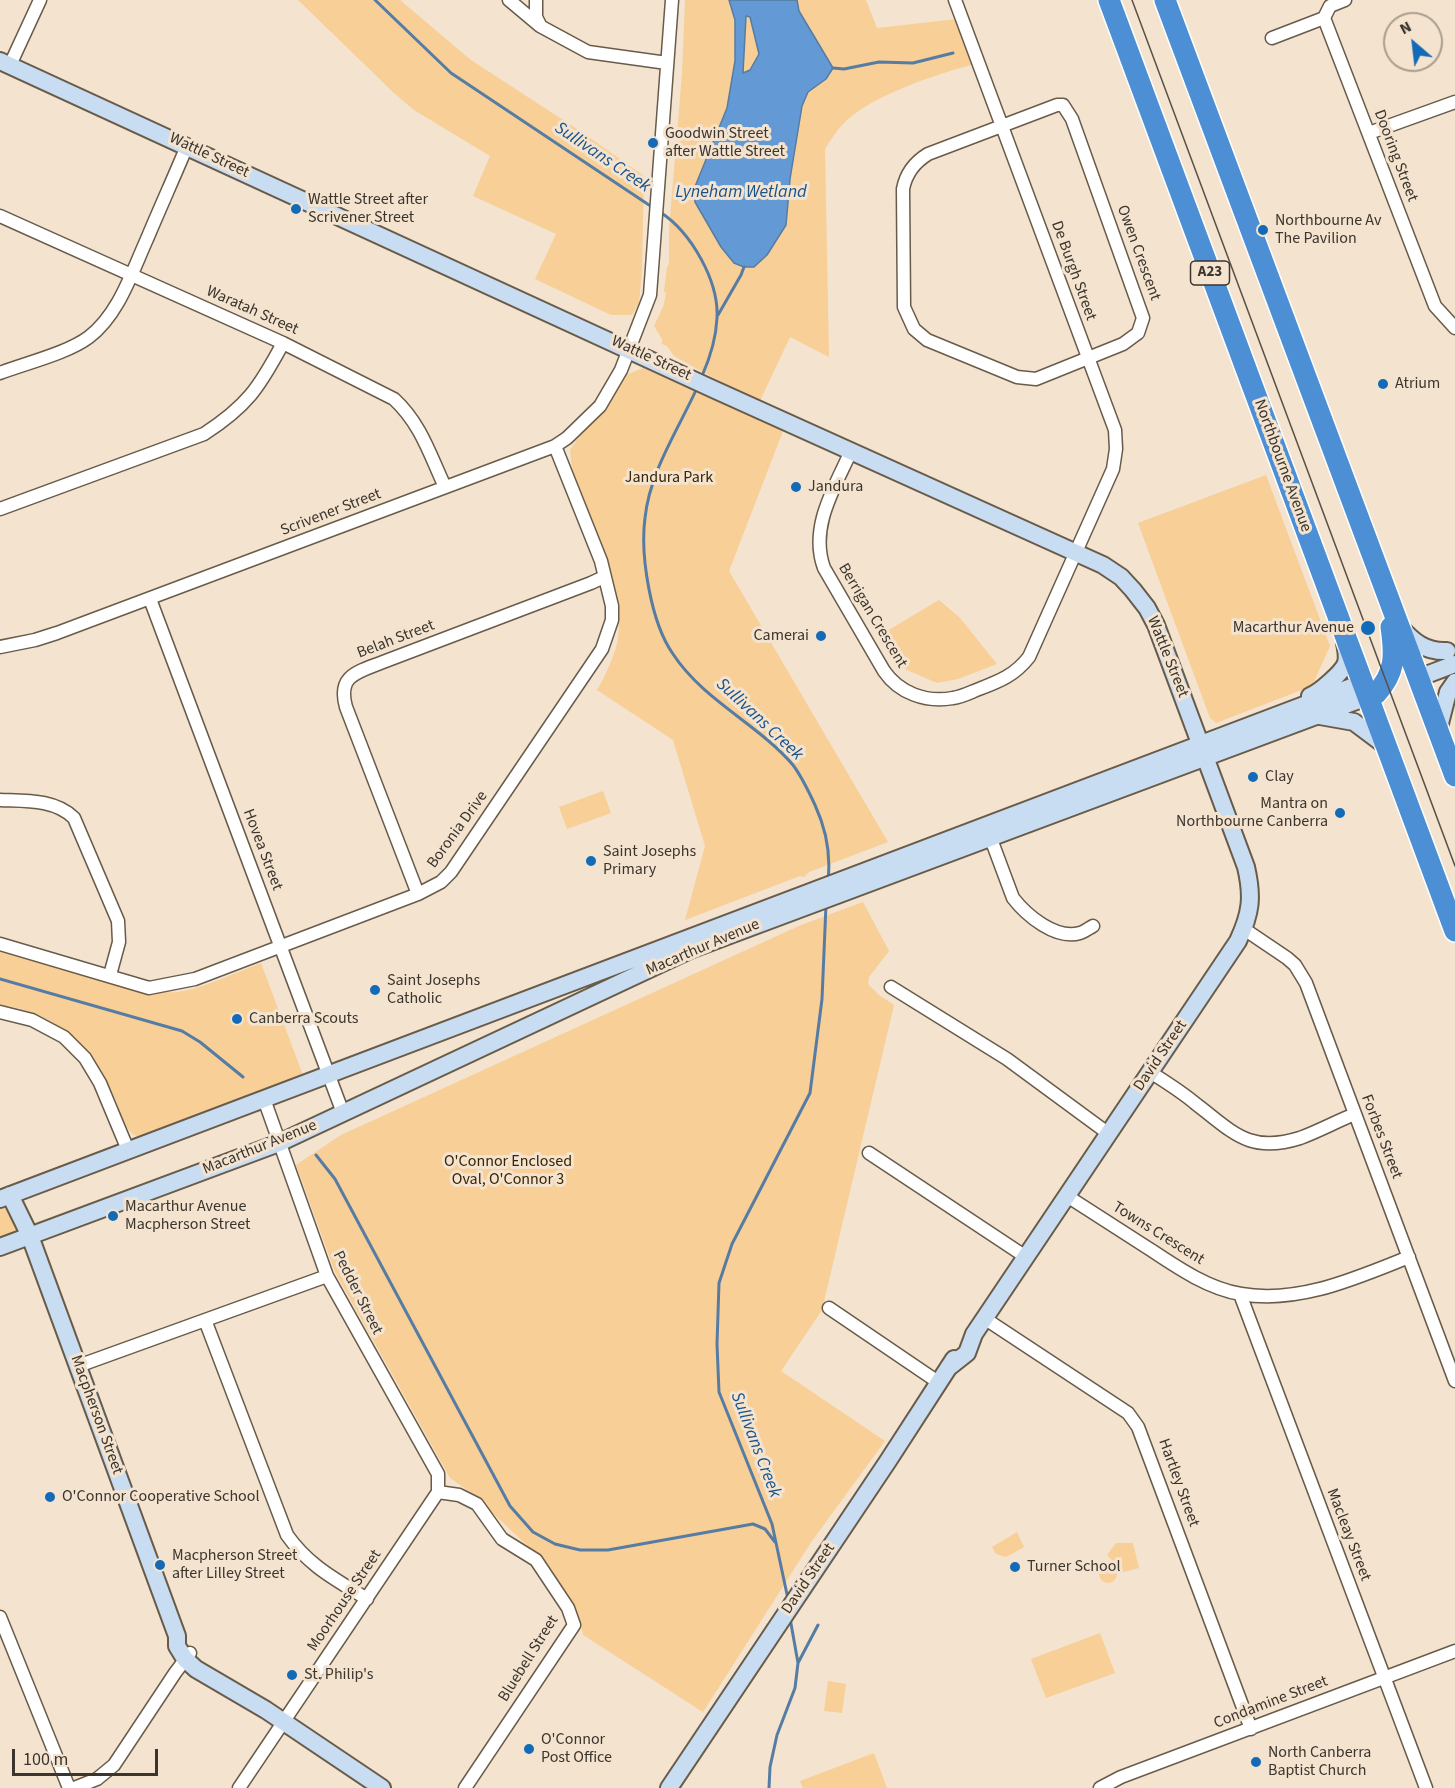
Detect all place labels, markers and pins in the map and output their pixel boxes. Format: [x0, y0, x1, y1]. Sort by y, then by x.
place label: Goodwin Street after Wattle Street [665, 124, 785, 162]
marker: Goodwin Street after Wattle Street [646, 136, 660, 150]
place label: Wattle Street after Scrivener Street [308, 190, 428, 228]
marker: Wattle Street after Scrivener Street [289, 202, 303, 216]
place label: Northbourne Av The Pavilion [1275, 211, 1381, 249]
marker: Northbourne Av The Pavilion [1256, 223, 1270, 237]
place label: Atrium [1395, 374, 1440, 394]
marker: Atrium [1376, 377, 1390, 391]
place label: Jandura [808, 477, 863, 497]
marker: Jandura [789, 480, 803, 494]
place label: Macarthur Avenue [1233, 618, 1354, 638]
marker: Macarthur Avenue [1359, 619, 1377, 637]
place label: Camerai [753, 626, 809, 646]
marker: Camerai [814, 629, 828, 643]
place label: Clay [1265, 767, 1294, 787]
marker: Clay [1246, 770, 1260, 784]
place label: Mantra on Northbourne Canberra [1176, 794, 1328, 832]
marker: Mantra on Northbourne Canberra [1333, 806, 1347, 820]
place label: Saint Josephs Primary [603, 842, 696, 880]
marker: Saint Josephs Primary [584, 854, 598, 868]
place label: Saint Josephs Catholic [387, 971, 480, 1009]
marker: Saint Josephs Catholic [368, 983, 382, 997]
place label: Canberra Scouts [249, 1009, 359, 1029]
marker: Canberra Scouts [230, 1012, 244, 1026]
place label: Macarthur Avenue Macpherson Street [125, 1197, 250, 1235]
marker: Macarthur Avenue Macpherson Street [106, 1209, 120, 1223]
place label: O'Connor Cooperative School [62, 1487, 260, 1507]
marker: O'Connor Cooperative School [43, 1490, 57, 1504]
place label: Macpherson Street after Lilley Street [172, 1546, 297, 1584]
place label: Turner School [1027, 1557, 1120, 1577]
marker: Macpherson Street after Lilley Street [153, 1558, 167, 1572]
marker: Turner School [1008, 1560, 1022, 1574]
place label: St. Philip's [304, 1665, 373, 1685]
marker: St. Philip's [285, 1668, 299, 1682]
place label: O'Connor Post Office [541, 1730, 612, 1768]
marker: O'Connor Post Office [522, 1742, 536, 1756]
place label: North Canberra Baptist Church [1268, 1743, 1371, 1781]
marker: North Canberra Baptist Church [1249, 1755, 1263, 1769]

